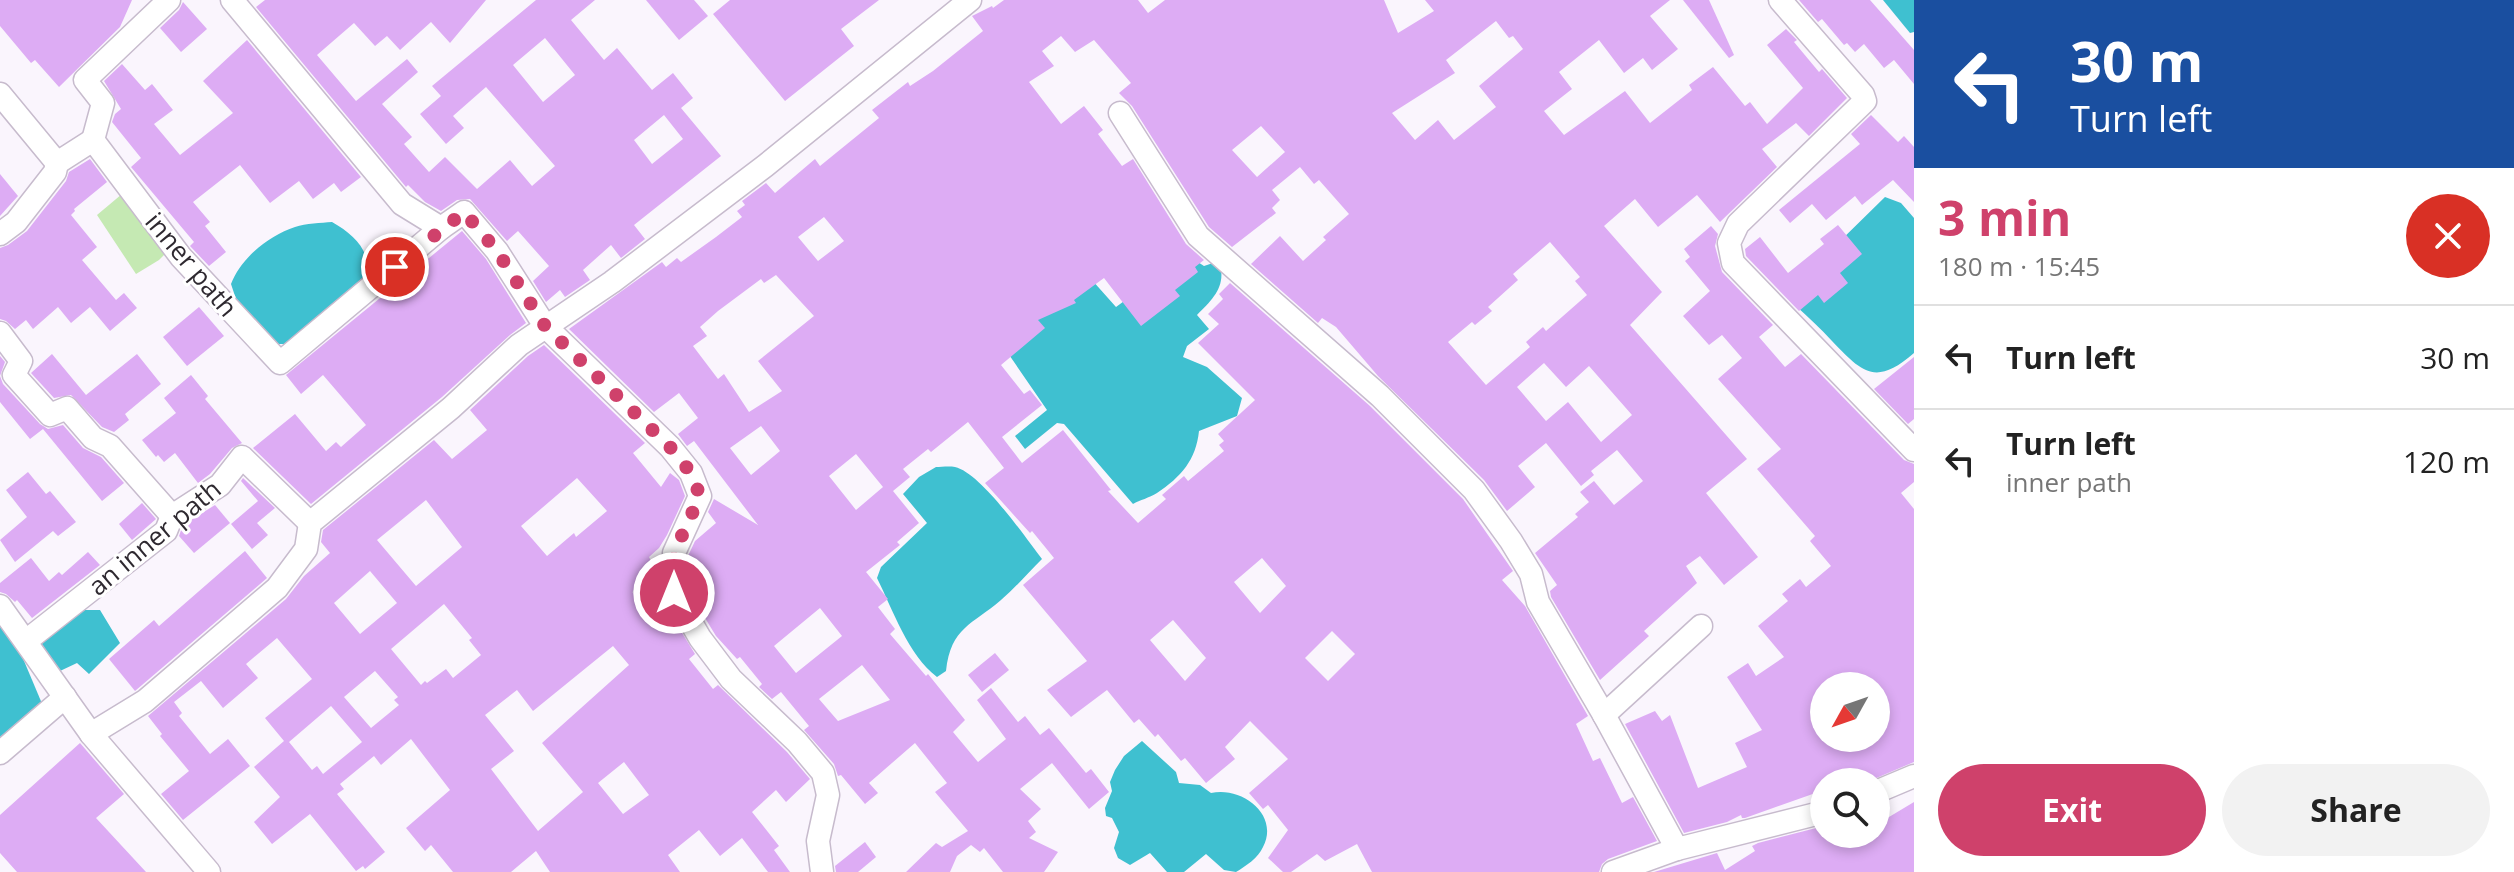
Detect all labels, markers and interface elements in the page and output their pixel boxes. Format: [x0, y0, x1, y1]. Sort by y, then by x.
text: 30 m [2070, 22, 2204, 98]
icon: left [1938, 32, 2042, 136]
text: Turn left [2070, 94, 2212, 143]
text: 3 min [1938, 185, 2071, 250]
button: close [2406, 194, 2490, 278]
street label: inner path [138, 204, 246, 324]
pin [361, 233, 429, 301]
icon: arrive [373, 245, 417, 289]
text: 180 m · 15:45 [1938, 248, 2100, 284]
icon: left [1938, 335, 1982, 379]
text: Turn left [2006, 337, 2136, 378]
text: 30 m [2420, 337, 2490, 378]
text: Turn left [2006, 423, 2136, 464]
icon: left [1938, 439, 1982, 483]
text: 120 m [2403, 441, 2490, 482]
text: inner path [2006, 464, 2132, 500]
street label: an inner path [80, 471, 228, 603]
position arrow [632, 551, 716, 635]
north arrow [1810, 672, 1890, 752]
map controls [1810, 672, 1890, 848]
button: Exit [1938, 764, 2206, 856]
button: Share [2222, 764, 2490, 856]
button: search [1810, 768, 1890, 848]

